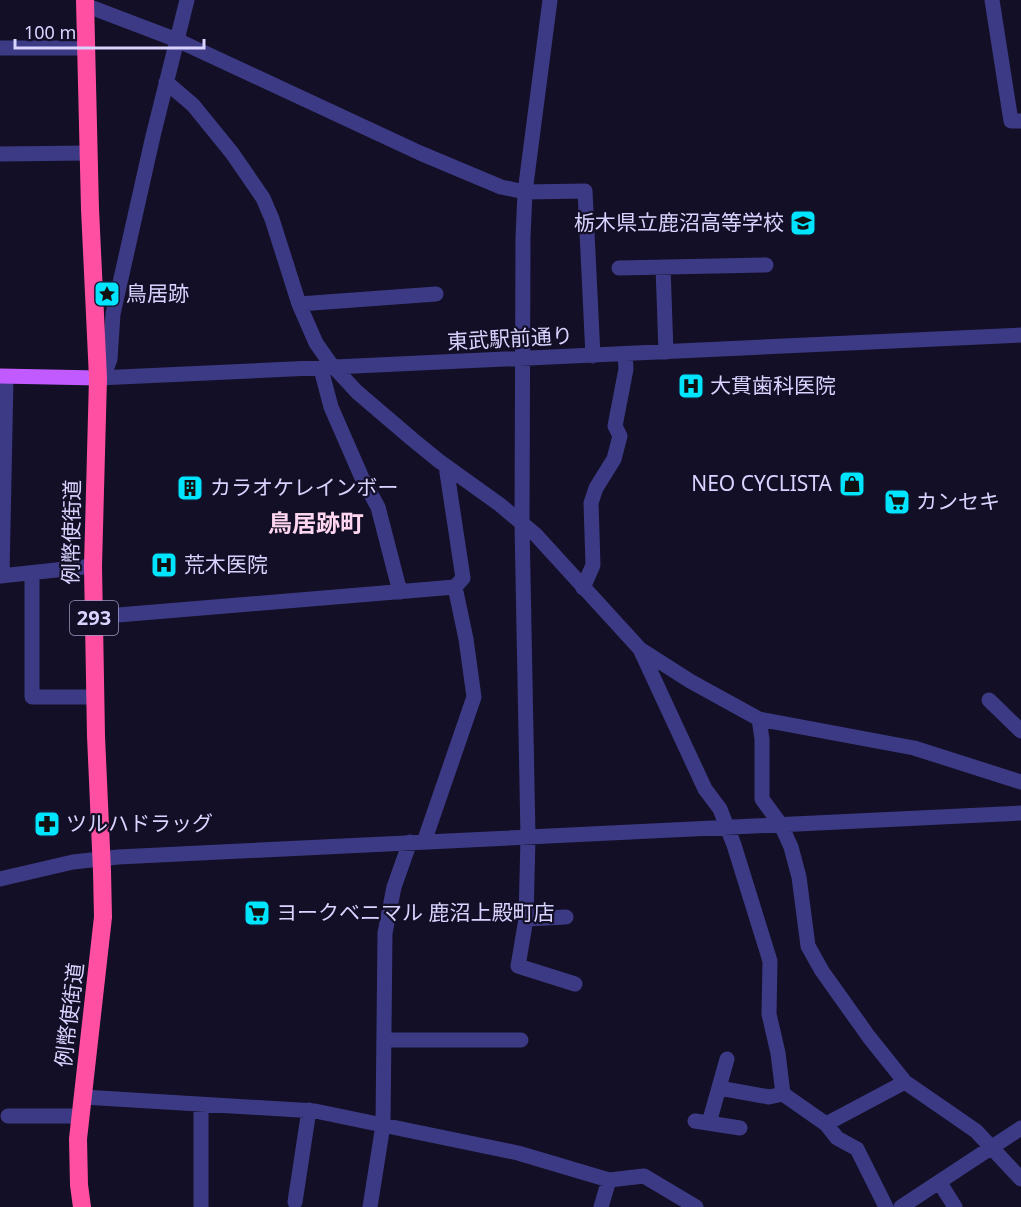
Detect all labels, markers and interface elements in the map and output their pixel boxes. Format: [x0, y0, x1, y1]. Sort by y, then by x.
scale bar [15, 12, 204, 50]
text: 100 m [24, 20, 76, 44]
place label: 栃木県立鹿沼高等学校 [574, 208, 784, 236]
school or university icon: 栃木県立鹿沼高等学校 [788, 208, 818, 238]
place icon: 鳥居跡 [92, 279, 122, 309]
place label: 鳥居跡 [126, 279, 189, 307]
street label: 東武駅前通り [446, 321, 574, 355]
hospital icon: 大貫歯科医院 [676, 371, 706, 401]
place label: 大貫歯科医院 [710, 371, 836, 399]
place label: NEO CYCLISTA [691, 469, 833, 497]
shop icon: NEO CYCLISTA [837, 469, 867, 499]
building icon: カラオケレインボー [175, 473, 205, 503]
place label: カラオケレインボー [210, 473, 399, 501]
street label: 例幣使街道 [56, 479, 86, 585]
supermarket icon: カンセキ [882, 487, 912, 517]
place label: カンセキ [916, 487, 1000, 515]
district label: 鳥居跡町 [268, 506, 364, 539]
hospital icon: 荒木医院 [149, 550, 179, 580]
place label: 荒木医院 [184, 550, 268, 578]
road number: 293 [70, 601, 118, 635]
pharmacy icon: ツルハドラッグ [32, 809, 62, 839]
place label: ツルハドラッグ [66, 809, 213, 837]
supermarket icon: ヨークベニマル 鹿沼上殿町店 [242, 898, 272, 928]
place label: ヨークベニマル 鹿沼上殿町店 [276, 898, 554, 926]
street label: 例幣使街道 [49, 961, 89, 1069]

